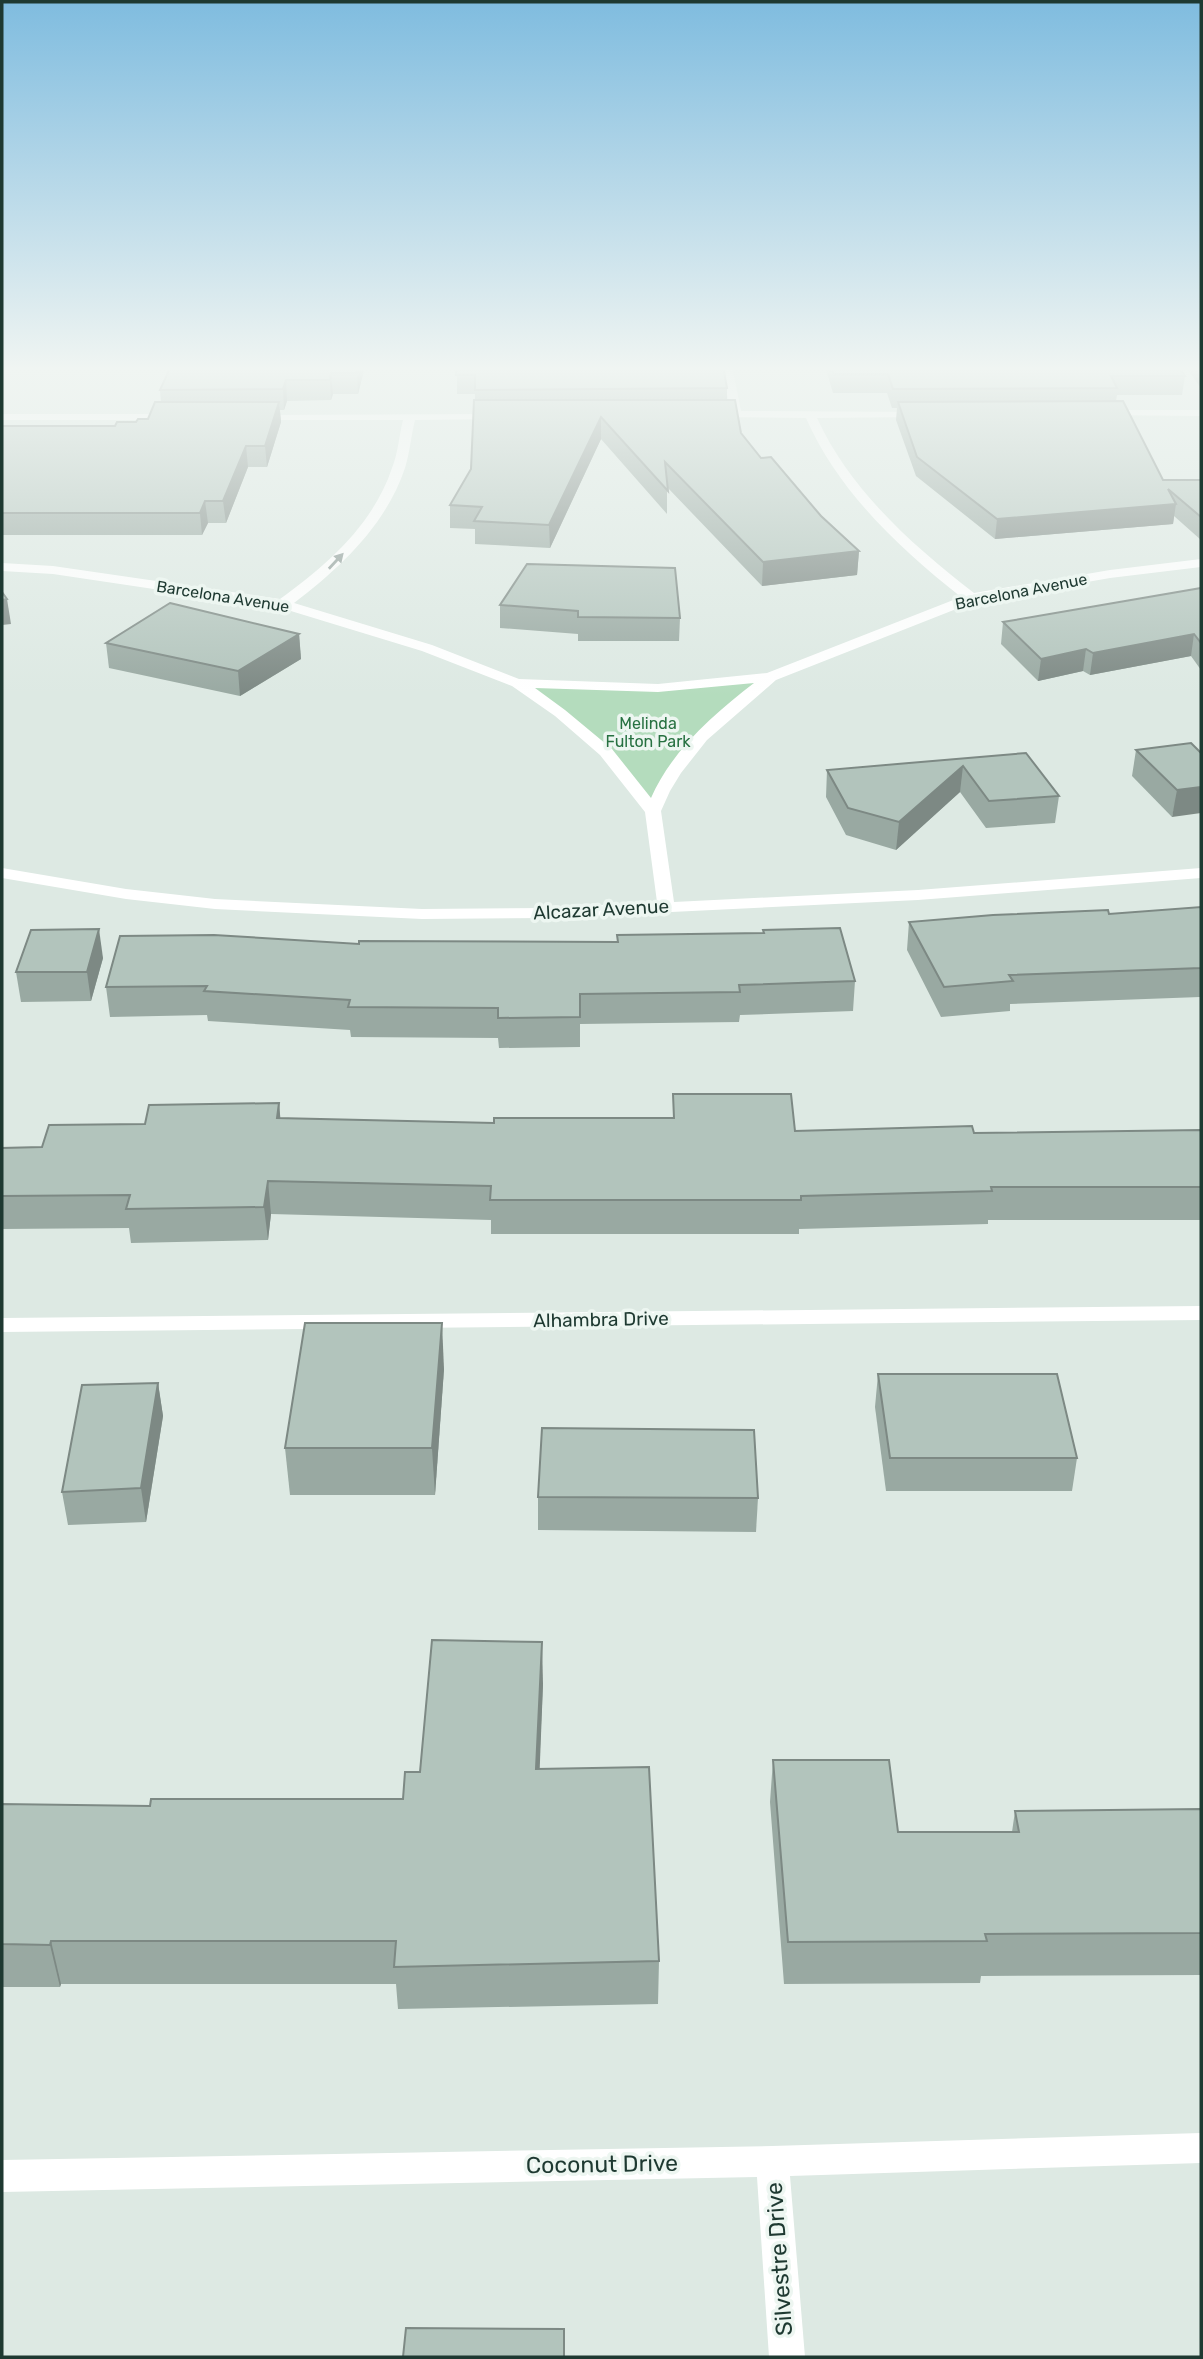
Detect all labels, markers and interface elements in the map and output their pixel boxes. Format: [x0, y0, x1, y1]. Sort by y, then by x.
one-way arrow [328, 553, 345, 570]
street label: Barcelona Avenue [953, 569, 1089, 614]
street label: Barcelona Avenue [155, 577, 291, 616]
park label: Melinda Fulton Park [605, 714, 691, 751]
street label: Alcazar Avenue [533, 894, 670, 925]
street label: Alhambra Drive [533, 1307, 669, 1332]
street label: Coconut Drive [526, 2149, 678, 2179]
street label: Silvestre Drive [760, 2181, 798, 2337]

